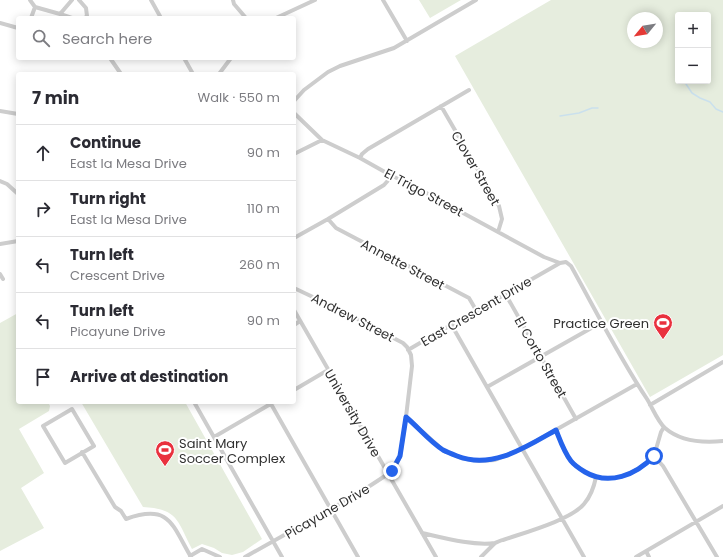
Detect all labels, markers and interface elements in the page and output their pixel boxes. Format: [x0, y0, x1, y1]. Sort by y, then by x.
north arrow [627, 12, 663, 48]
map controls [675, 12, 711, 84]
button: + [675, 12, 711, 48]
search box [16, 16, 296, 60]
icon: search [30, 27, 52, 49]
text: Search here [62, 28, 152, 49]
button: − [675, 48, 711, 84]
text: 7 min [32, 86, 79, 110]
text: Walk · 550 m [198, 88, 280, 107]
street label: Clover Street [447, 127, 505, 209]
text: Continue [70, 132, 141, 153]
icon: ahead [32, 142, 54, 164]
text: 90 m [247, 143, 280, 162]
text: East la Mesa Drive [70, 154, 187, 173]
street label: El Trigo Street [381, 164, 467, 221]
text: Turn right [70, 188, 146, 209]
icon: right [32, 198, 54, 220]
text: 110 m [247, 199, 280, 218]
text: East la Mesa Drive [70, 210, 187, 229]
street label: Annette Street [357, 234, 448, 295]
text: Turn left [70, 244, 134, 265]
icon: left [32, 254, 54, 276]
text: 260 m [239, 255, 280, 274]
text: Crescent Drive [70, 266, 165, 285]
street label: East Crescent Drive [417, 272, 535, 351]
street label: Andrew Street [308, 288, 398, 347]
text: Turn left [70, 300, 134, 321]
icon: left [32, 310, 54, 332]
text: 90 m [247, 311, 280, 330]
sports icon: Practice Green [652, 312, 674, 340]
street label: El Corto Street [510, 313, 572, 402]
place label: Practice Green [553, 314, 649, 333]
text: Picayune Drive [70, 322, 166, 341]
icon: arrive [32, 366, 54, 388]
text: Arrive at destination [70, 366, 228, 387]
street label: University Drive [320, 366, 385, 461]
place label: Saint Mary Soccer Complex [179, 434, 286, 468]
sports icon: Saint Mary Soccer Complex [154, 439, 176, 467]
route start [645, 447, 663, 465]
route end [383, 462, 401, 480]
street label: Picayune Drive [281, 479, 373, 544]

